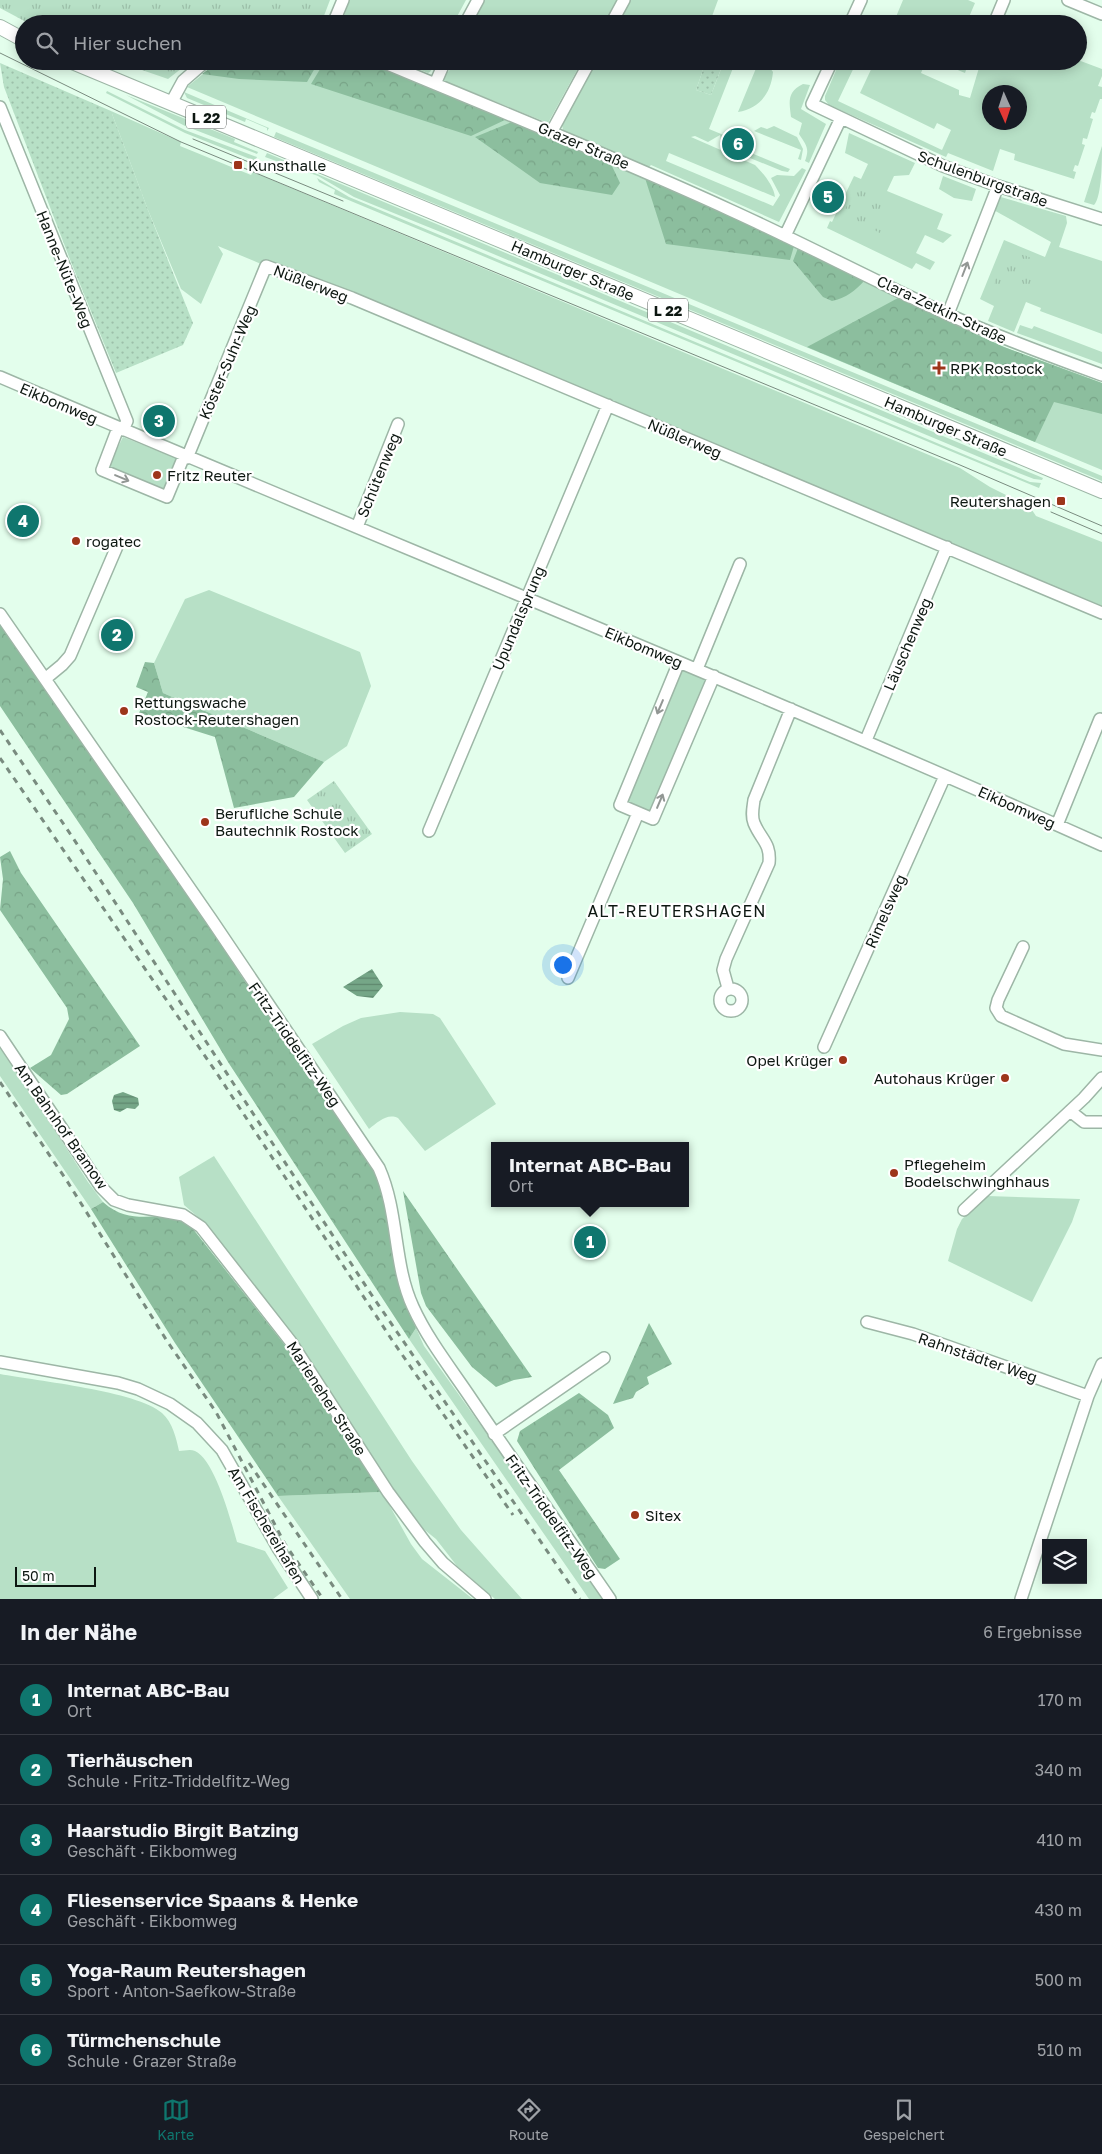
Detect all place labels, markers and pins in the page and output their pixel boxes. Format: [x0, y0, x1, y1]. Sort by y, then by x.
pin: 6 [722, 125, 754, 163]
place label: Kunsthalle [248, 156, 326, 174]
marker: Kunsthalle [232, 159, 244, 171]
pin: 5 [812, 178, 844, 216]
place label: RPK Rostock [950, 359, 1043, 377]
marker: RPK Rostock [932, 361, 946, 375]
pin: 3 [143, 402, 175, 440]
place label: Fritz Reuter [167, 466, 252, 484]
marker: Fritz Reuter [151, 469, 163, 481]
place label: Reutershagen [950, 492, 1051, 510]
marker: Reutershagen [1055, 495, 1067, 507]
pin: 4 [7, 502, 39, 540]
place label: rogatec [86, 532, 141, 550]
marker: rogatec [70, 535, 82, 547]
pin: 2 [101, 616, 133, 654]
place label: Rettungswache Rostock-Reutershagen [134, 693, 299, 728]
marker: Rettungswache Rostock-Reutershagen [118, 705, 130, 717]
place label: Berufliche Schule Bautechnik Rostock [215, 804, 359, 839]
marker: Berufliche Schule Bautechnik Rostock [199, 816, 211, 828]
place label: Opel Krüger [746, 1051, 833, 1069]
marker: Opel Krüger [837, 1054, 849, 1066]
place label: Autohaus Krüger [874, 1069, 995, 1087]
marker: Autohaus Krüger [999, 1072, 1011, 1084]
place label: Pflegeheim Bodelschwinghhaus [904, 1155, 1050, 1190]
marker: Pflegeheim Bodelschwinghhaus [888, 1167, 900, 1179]
pin: 1 [574, 1223, 606, 1261]
place label: Sitex [645, 1506, 681, 1524]
marker: Sitex [629, 1509, 641, 1521]

